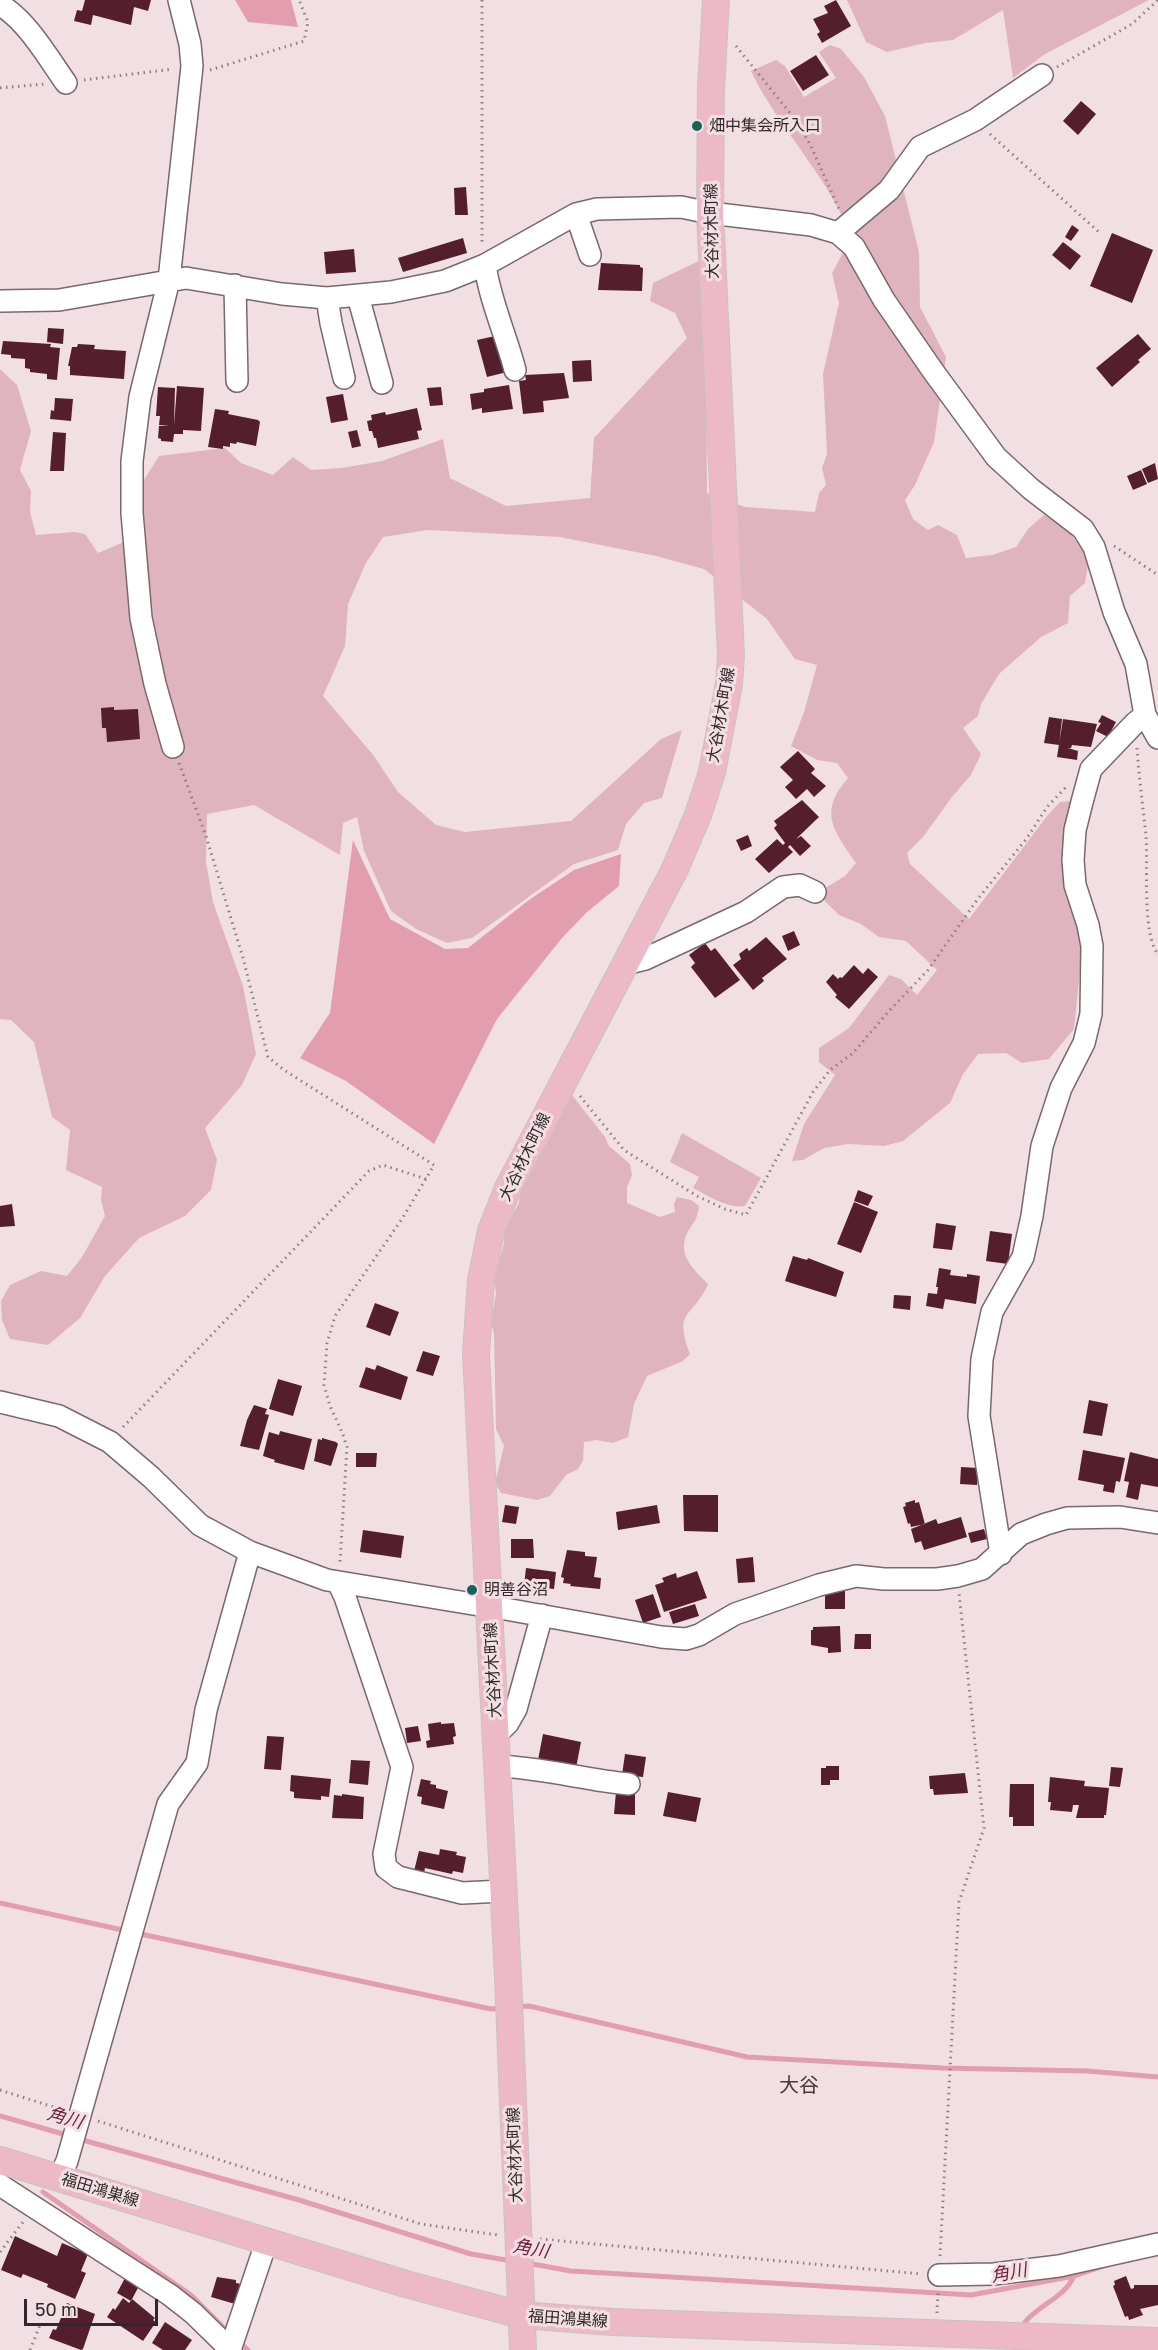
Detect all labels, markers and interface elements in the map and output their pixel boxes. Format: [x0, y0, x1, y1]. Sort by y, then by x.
place label: 畑中集会所入口 [709, 116, 821, 136]
marker: 畑中集会所入口 [690, 119, 704, 133]
street label: 大谷材木町線 [702, 183, 722, 279]
street label: 大谷材木町線 [703, 666, 739, 764]
street label: 大谷材木町線 [495, 1110, 555, 1204]
place label: 明善谷沼 [484, 1580, 548, 1600]
marker: 明善谷沼 [465, 1583, 479, 1597]
street label: 大谷材木町線 [481, 1622, 505, 1718]
district label: 大谷 [779, 2074, 819, 2098]
water label: 角川 [45, 2103, 85, 2133]
street label: 大谷材木町線 [504, 2107, 526, 2203]
street label: 福田鴻巣線 [59, 2169, 141, 2211]
water label: 角川 [511, 2235, 551, 2263]
water label: 角川 [989, 2259, 1029, 2287]
scale bar [27, 2287, 160, 2325]
text: 50 m [35, 2298, 77, 2320]
street label: 福田鴻巣線 [527, 2307, 609, 2331]

